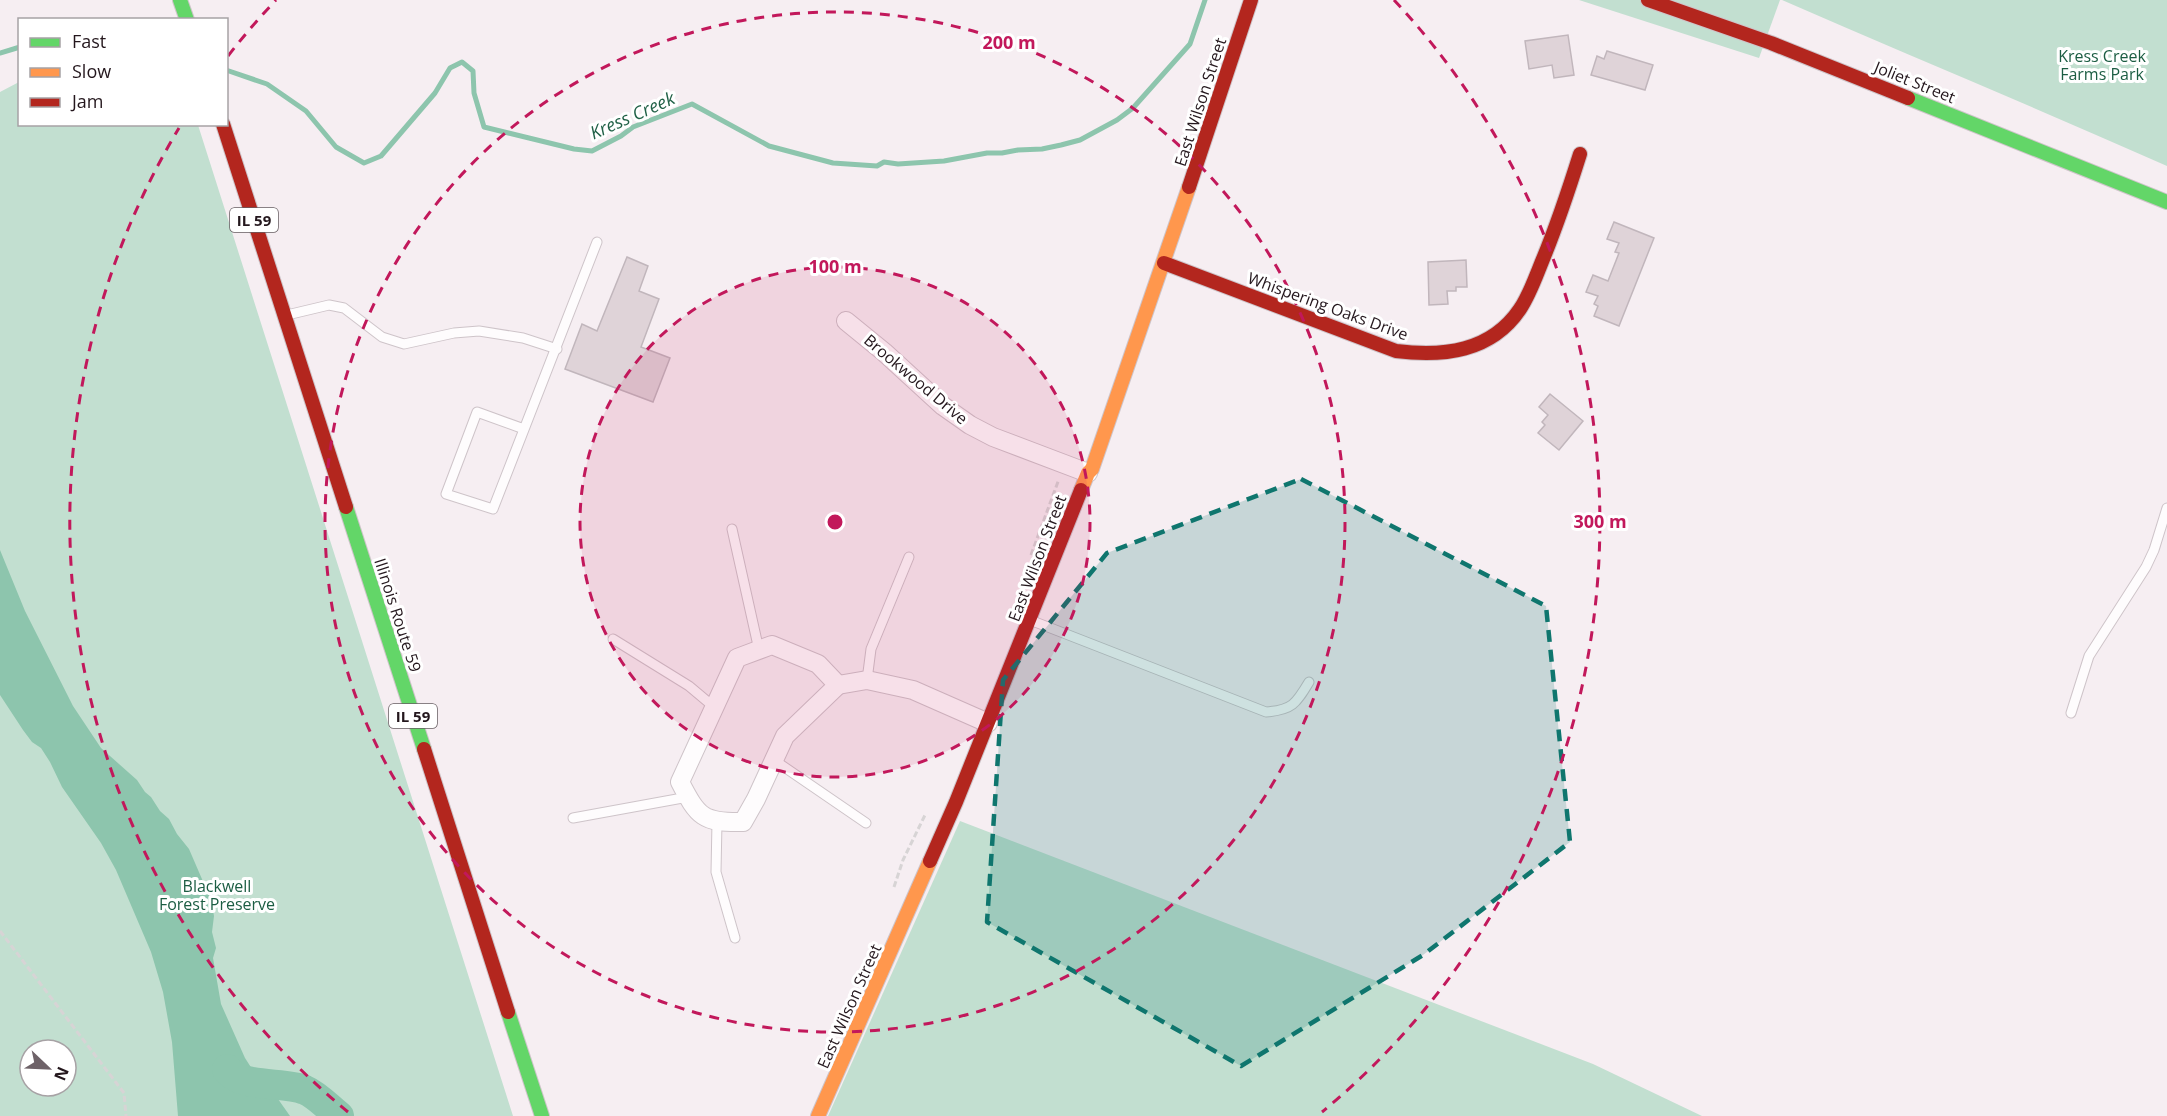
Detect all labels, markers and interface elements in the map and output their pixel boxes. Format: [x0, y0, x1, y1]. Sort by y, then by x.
legend [18, 18, 228, 126]
text: Fast [72, 29, 106, 53]
text: 200 m [982, 30, 1036, 54]
street label: East Wilson Street [1169, 35, 1231, 169]
park label: Kress Creek Farms Park [2058, 45, 2146, 85]
street label: Joliet Street [1869, 55, 1959, 108]
text: Slow [72, 59, 111, 83]
water label: Kress Creek [586, 85, 679, 144]
text: Jam [70, 89, 104, 113]
road number: IL 59 [230, 208, 278, 232]
text: 100 m [808, 254, 862, 278]
street label: Whispering Oaks Drive [1245, 267, 1411, 345]
street label: Brookwood Drive [859, 329, 973, 429]
street label: East Wilson Street [1003, 491, 1071, 625]
text: 300 m [1573, 509, 1627, 533]
centre of rings [825, 512, 845, 532]
street label: Illinois Route 59 [369, 555, 427, 675]
road number: IL 59 [389, 704, 437, 728]
park label: Blackwell Forest Preserve [159, 875, 275, 915]
street label: East Wilson Street [812, 940, 886, 1072]
north arrow [18, 1038, 78, 1098]
text: N [49, 1064, 74, 1084]

